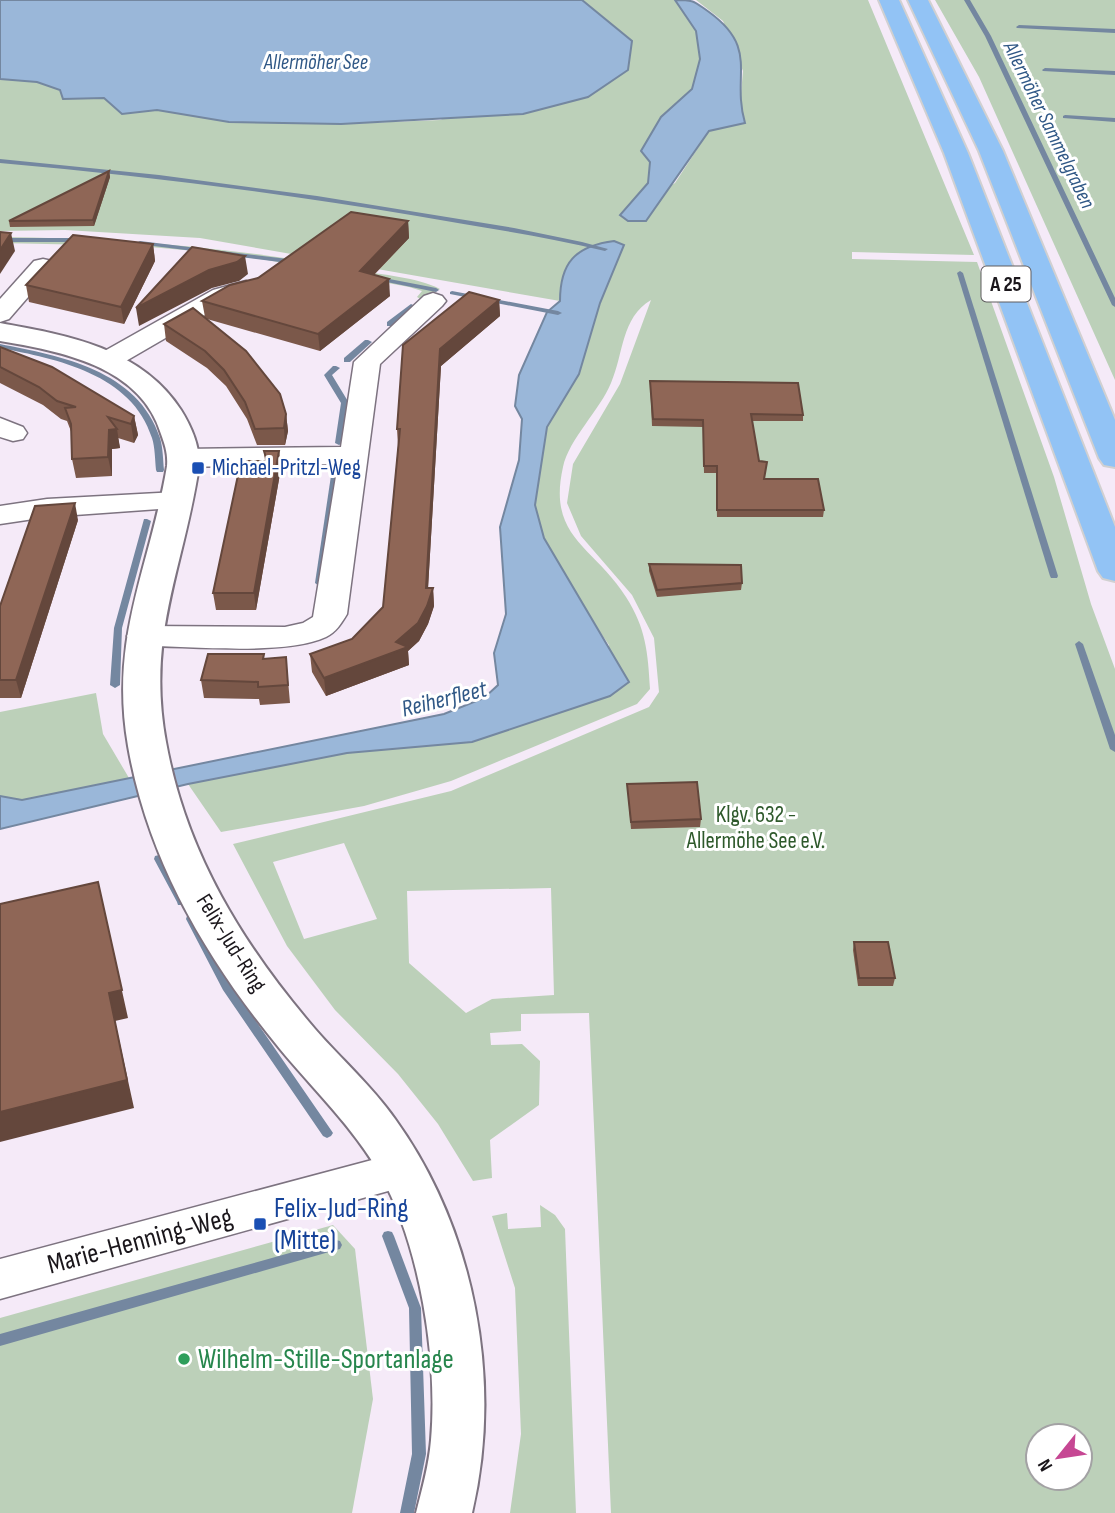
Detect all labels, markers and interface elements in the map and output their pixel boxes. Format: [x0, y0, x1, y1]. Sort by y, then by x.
water label: Allermöher Sammelgraben [997, 37, 1100, 213]
water label: Allermöher See [263, 50, 368, 75]
road number: A 25 [982, 266, 1030, 302]
place label: Michael-Pritzl-Weg [212, 454, 361, 482]
marker: Michael-Pritzl-Weg [190, 460, 206, 476]
water label: Reiherfleet [398, 674, 490, 724]
park label: Klgv. 632 - Allermöhe See e.V. [686, 801, 825, 855]
street label: Felix-Jud-Ring [190, 889, 272, 997]
place label: Felix-Jud-Ring (Mitte) [274, 1192, 408, 1257]
street label: Marie-Henning-Weg [44, 1200, 236, 1282]
marker: Felix-Jud-Ring (Mitte) [252, 1216, 268, 1232]
place label: Wilhelm-Stille-Sportanlage [198, 1343, 454, 1376]
marker: Wilhelm-Stille-Sportanlage [176, 1351, 192, 1367]
north arrow [1024, 1422, 1094, 1492]
text: N [1033, 1455, 1058, 1475]

